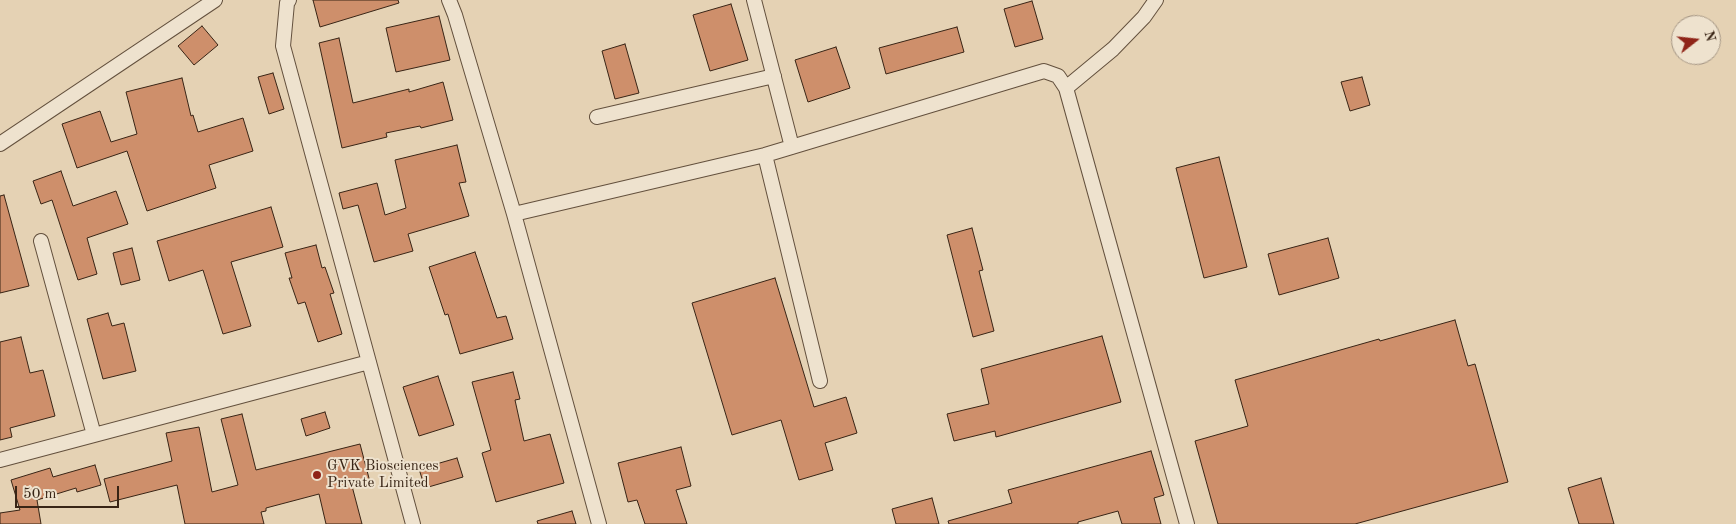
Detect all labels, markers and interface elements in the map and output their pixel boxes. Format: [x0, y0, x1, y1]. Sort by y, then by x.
north arrow [1671, 15, 1721, 65]
text: N [1701, 29, 1718, 43]
place label: GVK Biosciences Private Limited [327, 457, 439, 492]
marker: GVK Biosciences Private Limited [311, 469, 323, 481]
scale bar [18, 476, 121, 508]
text: 50 m [23, 487, 57, 502]

